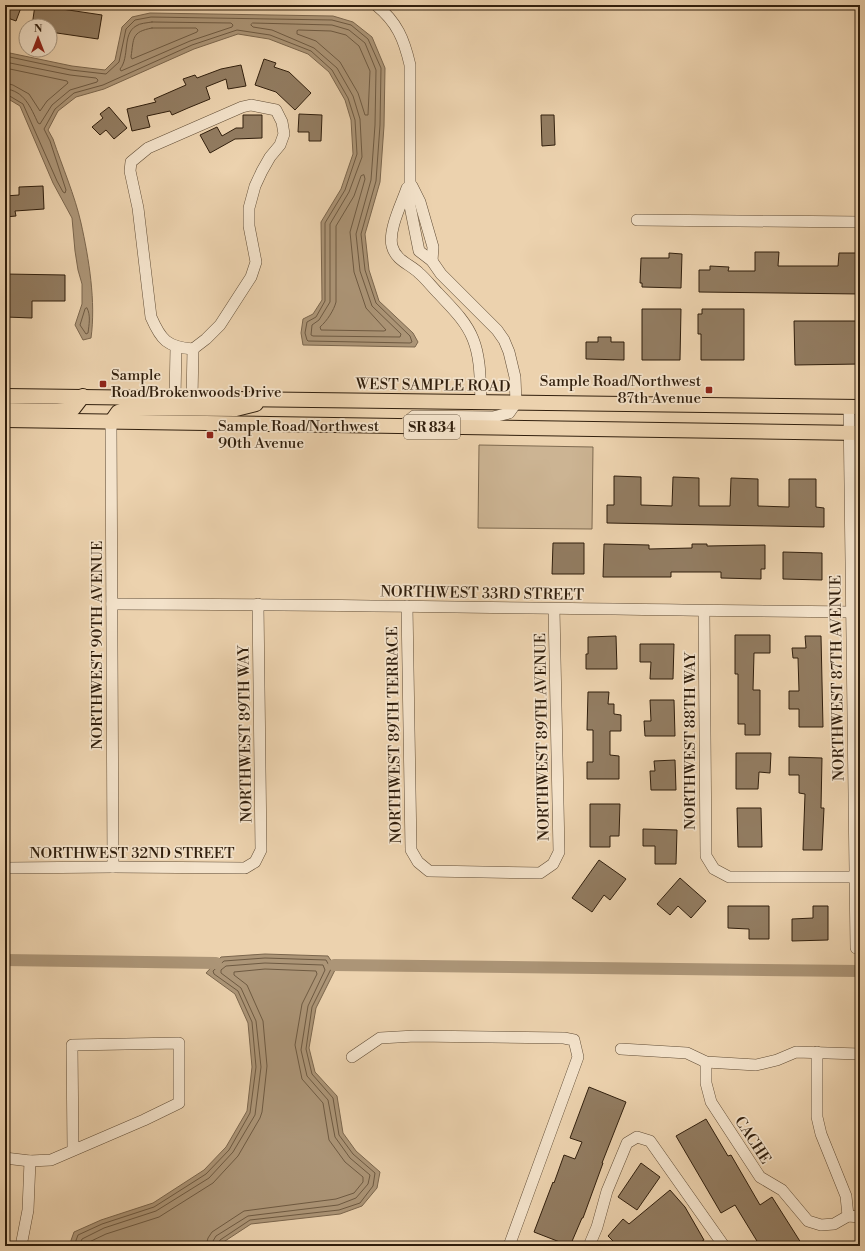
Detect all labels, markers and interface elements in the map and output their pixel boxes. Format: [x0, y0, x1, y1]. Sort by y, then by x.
north arrow [18, 18, 58, 58]
text: N [34, 22, 43, 36]
place label: Sample Road/Brokenwoods Drive [111, 366, 282, 402]
place label: Sample Road/Northwest 87th Avenue [540, 372, 702, 408]
street label: WEST SAMPLE ROAD [354, 375, 511, 396]
marker: Sample Road/Brokenwoods Drive [98, 379, 108, 389]
marker: Sample Road/Northwest 87th Avenue [704, 385, 714, 395]
road number: SR 834 [404, 415, 460, 439]
place label: Sample Road/Northwest 90th Avenue [218, 417, 380, 453]
marker: Sample Road/Northwest 90th Avenue [205, 430, 215, 440]
street label: NORTHWEST 90TH AVENUE [88, 541, 107, 749]
street label: NORTHWEST 87TH AVENUE [826, 575, 849, 781]
street label: NORTHWEST 33RD STREET [380, 582, 585, 605]
street label: NORTHWEST 89TH TERRACE [383, 626, 406, 844]
street label: NORTHWEST 89TH AVENUE [531, 633, 554, 841]
street label: NORTHWEST 89TH WAY [234, 644, 257, 823]
street label: NORTHWEST 88TH WAY [681, 651, 700, 830]
street label: NORTHWEST 32ND STREET [29, 844, 235, 863]
street label: CACHE [730, 1113, 775, 1168]

